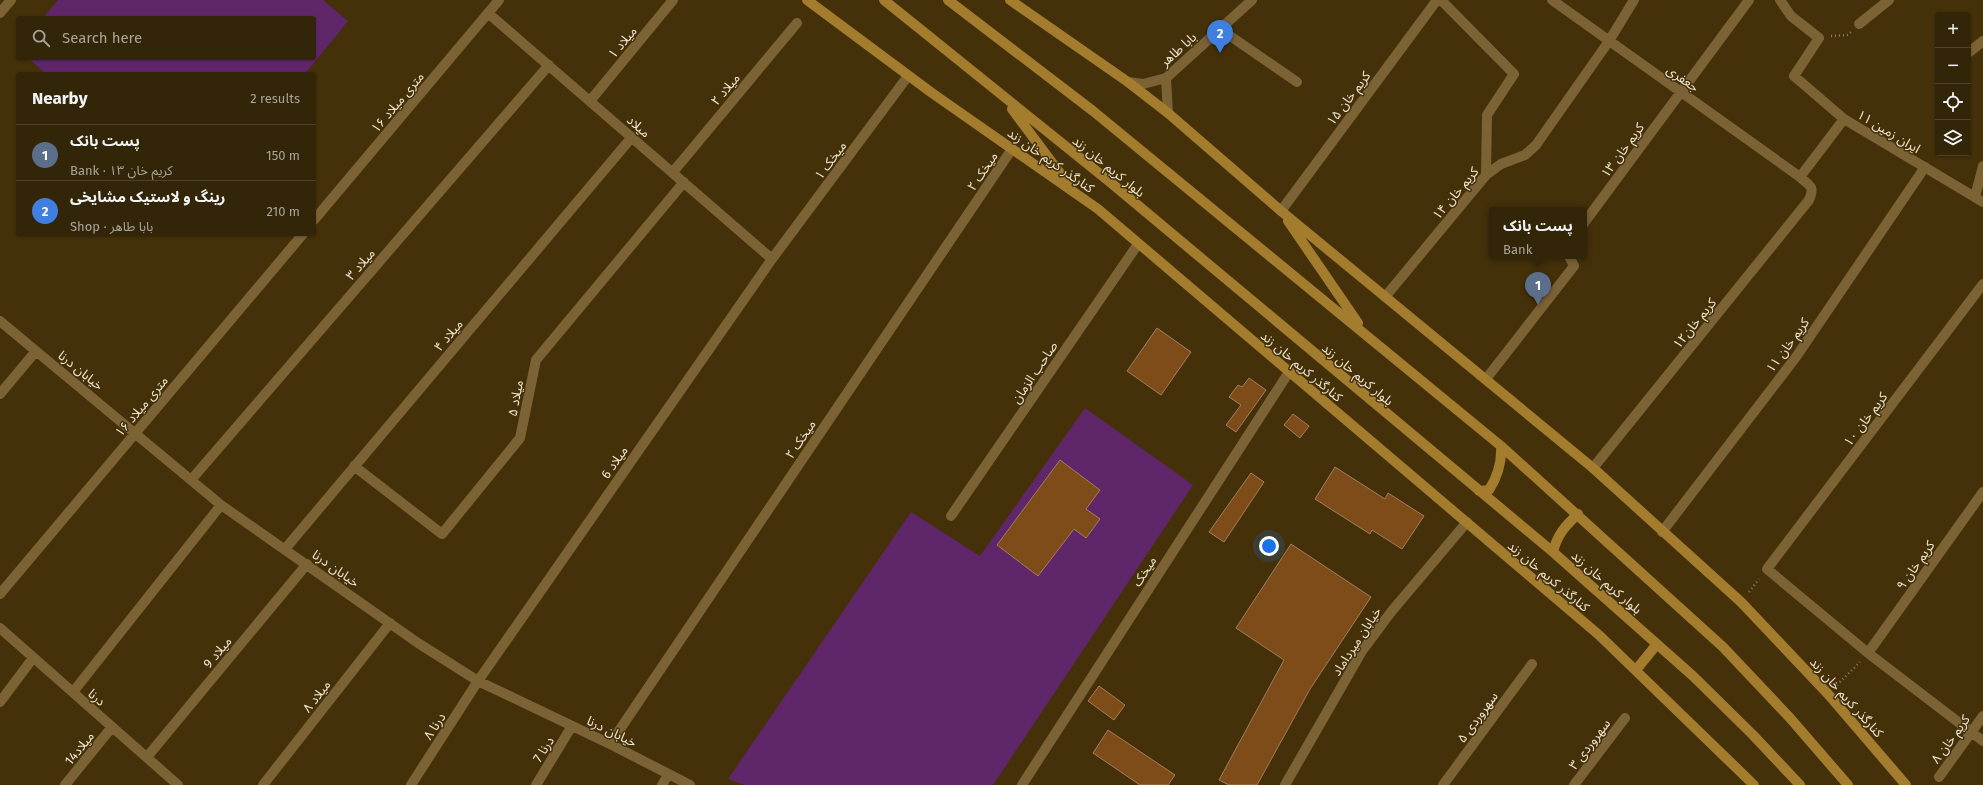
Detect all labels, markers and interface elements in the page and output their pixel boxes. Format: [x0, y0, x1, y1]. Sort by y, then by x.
map controls [1935, 12, 1971, 156]
button: + [1935, 12, 1971, 48]
search box [16, 16, 316, 60]
pin: 2 [1207, 20, 1233, 53]
street label: میلاد ۱ [605, 23, 640, 61]
icon: search [30, 27, 52, 49]
text: Search here [62, 29, 142, 47]
street label: بابا طاهر [1157, 29, 1199, 70]
button: − [1935, 48, 1971, 84]
street label: جعفری [1663, 62, 1702, 96]
street label: کریم خان ۱۵ [1323, 68, 1376, 130]
street label: ۱۶ متری میلاد [368, 69, 428, 136]
street label: میلاد ۲ [708, 70, 743, 108]
button: locate [1935, 84, 1971, 120]
text: Nearby [32, 88, 87, 109]
text: 2 results [250, 91, 300, 106]
street label: ایران زمین ۱۱ [1854, 107, 1923, 157]
street label: میلاد [624, 112, 653, 141]
street label: کریم خان ۱۳ [1598, 120, 1650, 182]
button: layers [1935, 120, 1971, 156]
street label: کنارگذر کریم خان زند [1003, 125, 1097, 199]
text: پست بانک [70, 132, 140, 150]
street label: بلوار کریم خان زند [1068, 133, 1148, 202]
street label: میخک ۱ [811, 138, 850, 182]
text: 1 [42, 148, 48, 163]
text: 150 m [266, 148, 300, 163]
street label: میخک ۲ [964, 149, 1001, 194]
text: Bank · کریم خان ۱۳ [70, 163, 173, 178]
street label: کریم خان ۱۴ [1429, 164, 1484, 224]
text: رینگ و لاستیک مشایخی [70, 188, 226, 206]
text: 2 [42, 204, 48, 219]
text: 210 m [266, 204, 300, 219]
popup [1489, 207, 1587, 259]
text: پست بانک [1503, 217, 1573, 235]
text: Shop · بابا طاهر [70, 219, 153, 234]
text: Bank [1503, 242, 1532, 257]
street label: میلاد ۳ [343, 245, 378, 283]
pin: 1 [1525, 272, 1551, 305]
street label: کریم خان۱۲ [1670, 295, 1722, 353]
street label: کریم خان ۱۱ [1763, 315, 1815, 377]
street label: میلاد ۴ [431, 316, 466, 354]
street label: کنارگذر کریم خان زند [1256, 328, 1346, 408]
street label: صاحب الزمان [1008, 338, 1062, 407]
street label: بلوار کریم خان زند [1317, 340, 1396, 411]
street label: خیابان درنا [54, 348, 107, 394]
street label: ۱۶ متری میلاد [112, 373, 172, 440]
street label: میلاد ۵ [505, 379, 526, 417]
street label: کریم خان ۱۰ [1840, 389, 1893, 451]
street label: میخک ۲ [782, 417, 819, 462]
street label: میلاد 6 [598, 443, 631, 481]
your location [1259, 536, 1279, 556]
street label: کنارگذر کریم خان زند [1503, 538, 1593, 618]
street label: کریم خان ۹ [1893, 538, 1940, 594]
street label: خیابان درنا [309, 547, 362, 591]
street label: بلوار کریم خان زند [1567, 548, 1645, 619]
street label: میخک [1129, 553, 1160, 589]
street label: خیابان میرداماد [1329, 604, 1385, 679]
street label: میلاد 9 [200, 634, 235, 671]
street label: کنارگذر کریم خان زند [1805, 655, 1887, 743]
street label: میلاد ۸ [299, 677, 334, 715]
street label: درنا [85, 686, 108, 709]
street label: سهروردی ۵ [1454, 689, 1502, 746]
street label: درنا ۸ [420, 710, 449, 742]
street label: کریم خان ۸ [1928, 712, 1976, 768]
street label: خیابان درنا [584, 713, 640, 751]
street label: سهروردی ۳ [1566, 716, 1614, 773]
street label: میلاد14 [62, 729, 97, 768]
street label: درنا 7 [530, 734, 557, 765]

